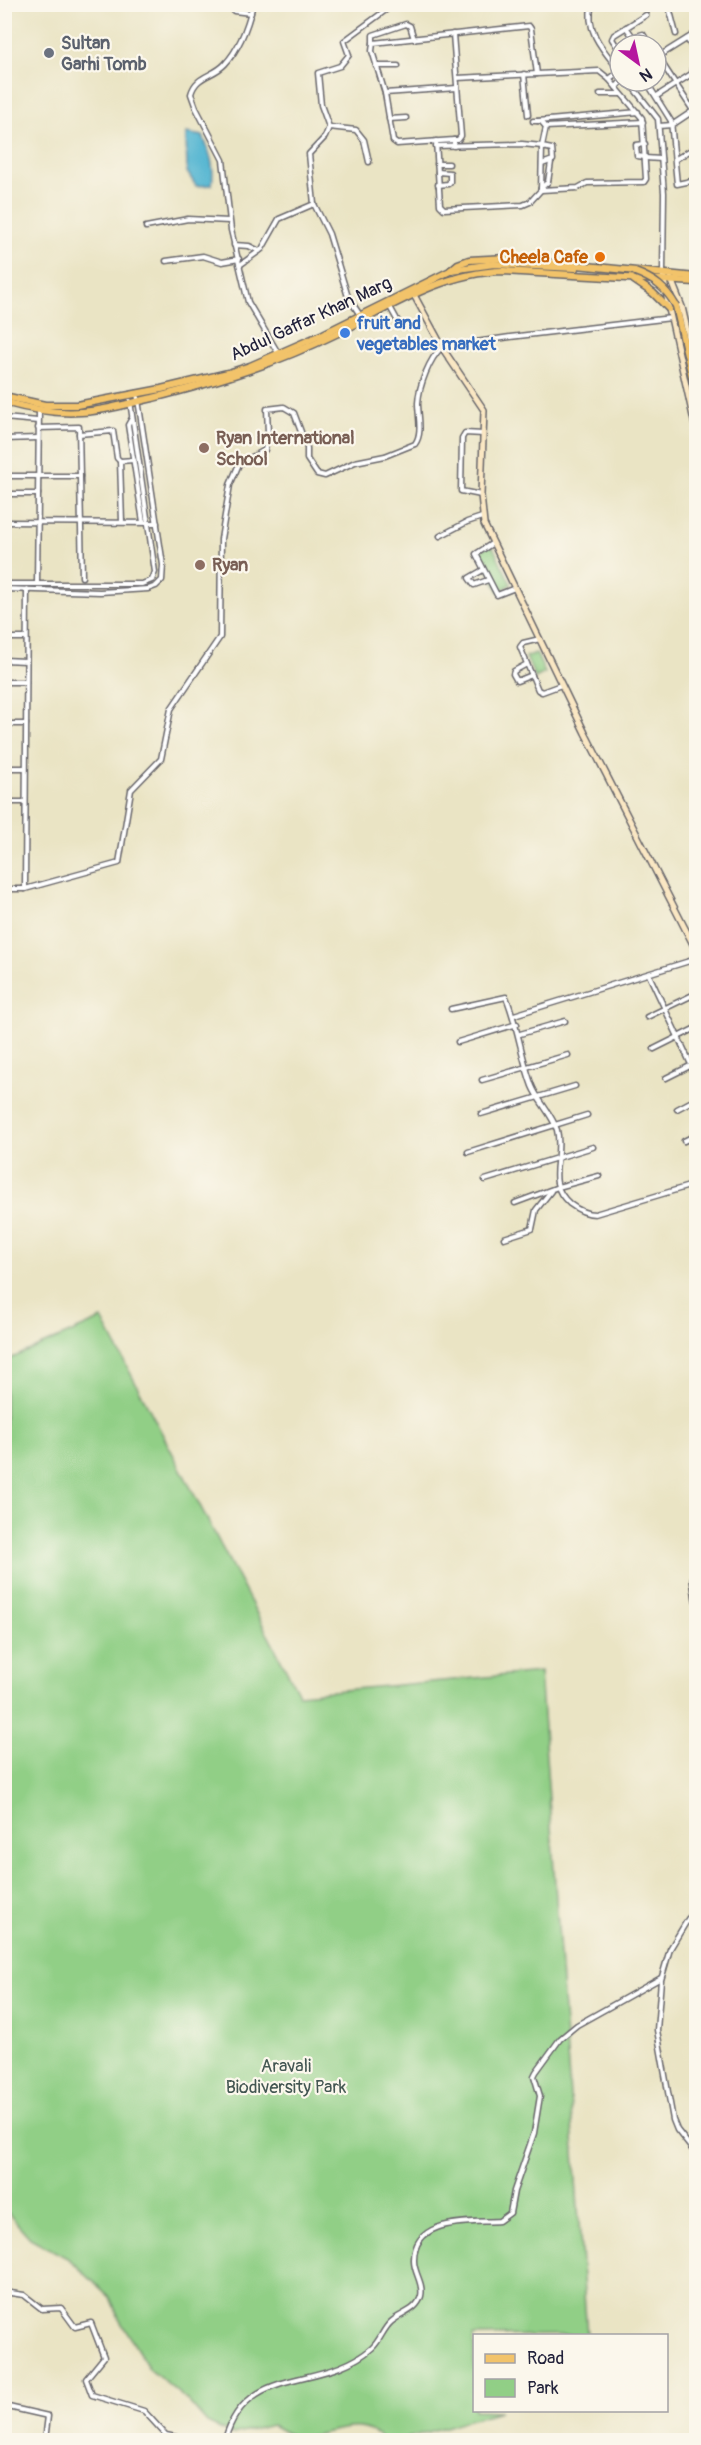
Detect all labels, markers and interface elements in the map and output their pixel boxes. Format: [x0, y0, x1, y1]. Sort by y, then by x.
place label: Sultan Garhi Tomb [61, 32, 147, 76]
north arrow [608, 33, 668, 93]
marker: Sultan Garhi Tomb [42, 46, 56, 60]
text: N [635, 63, 656, 86]
place label: Cheela Cafe [500, 246, 589, 269]
marker: Cheela Cafe [593, 250, 607, 264]
street label: Abdul Gaffar Khan Marg [227, 272, 395, 366]
place label: fruit and vegetables market [356, 312, 497, 356]
marker: fruit and vegetables market [338, 326, 352, 340]
place label: Ryan International School [216, 427, 354, 471]
marker: Ryan International School [197, 441, 211, 455]
place label: Ryan [212, 554, 248, 577]
marker: Ryan [193, 558, 207, 572]
park label: Aravali Biodiversity Park [226, 2055, 347, 2099]
legend [473, 2334, 668, 2412]
text: Road [527, 2347, 564, 2370]
text: Park [527, 2377, 559, 2400]

